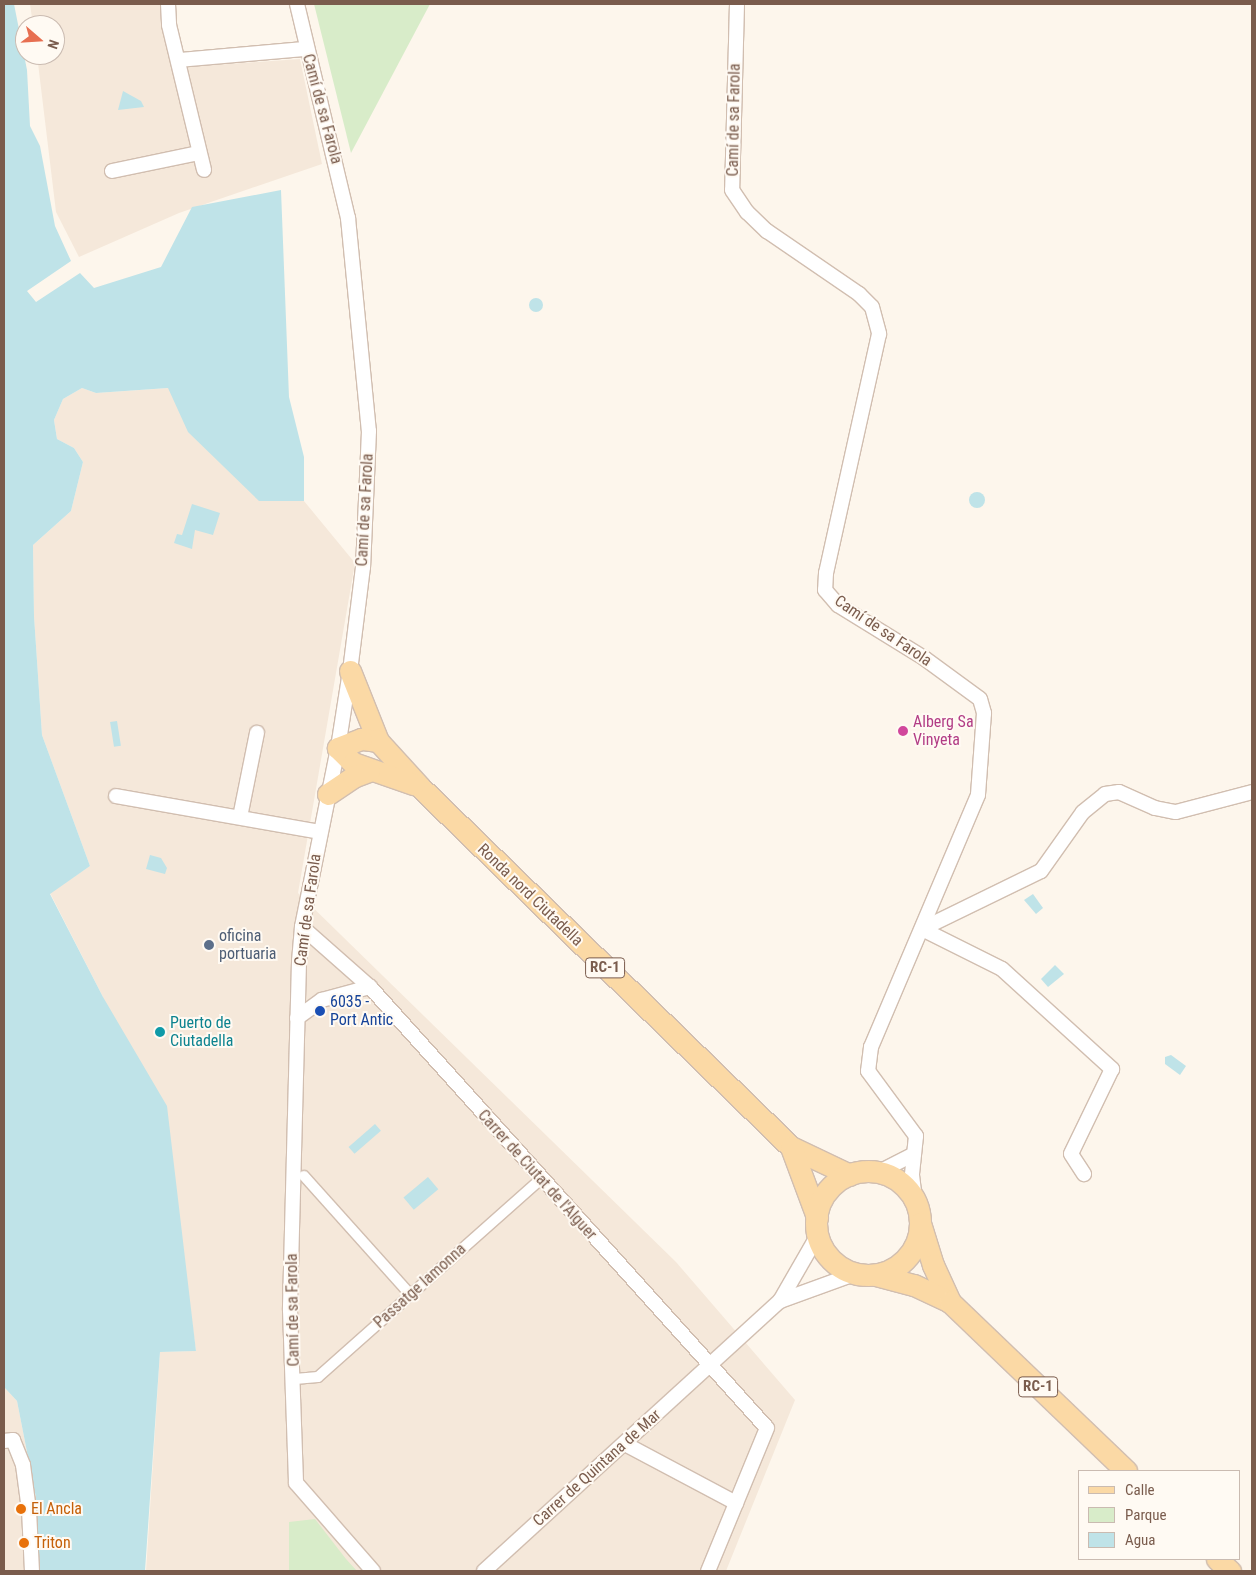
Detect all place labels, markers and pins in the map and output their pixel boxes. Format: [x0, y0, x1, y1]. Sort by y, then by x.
place label: Alberg Sa Vinyeta [913, 712, 974, 750]
marker: Alberg Sa Vinyeta [897, 725, 909, 737]
place label: oficina portuaria [219, 926, 277, 964]
marker: oficina portuaria [203, 939, 215, 951]
place label: 6035 - Port Antic [330, 992, 393, 1030]
marker: 6035 - Port Antic [314, 1005, 326, 1017]
place label: Puerto de Ciutadella [170, 1013, 233, 1051]
marker: Puerto de Ciutadella [154, 1026, 166, 1038]
place label: El Ancla [31, 1499, 82, 1519]
marker: El Ancla [15, 1503, 27, 1515]
place label: Triton [34, 1533, 71, 1553]
marker: Triton [18, 1537, 30, 1549]

